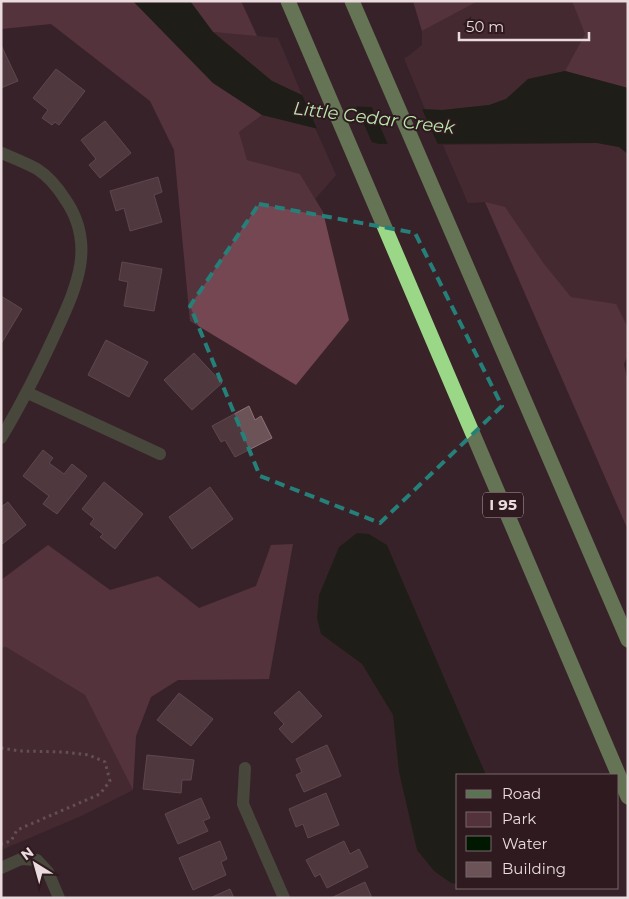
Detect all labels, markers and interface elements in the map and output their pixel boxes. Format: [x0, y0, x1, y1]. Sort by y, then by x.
scale bar [459, 10, 589, 42]
text: 50 m [466, 17, 504, 36]
water label: Little Cedar Creek [292, 97, 457, 139]
road number: I 95 [483, 492, 523, 518]
legend [456, 774, 619, 889]
text: Road [502, 784, 541, 803]
text: Park [502, 809, 536, 828]
text: Water [502, 834, 548, 853]
north arrow [10, 839, 60, 889]
text: N [17, 843, 37, 864]
text: Building [502, 859, 566, 878]

